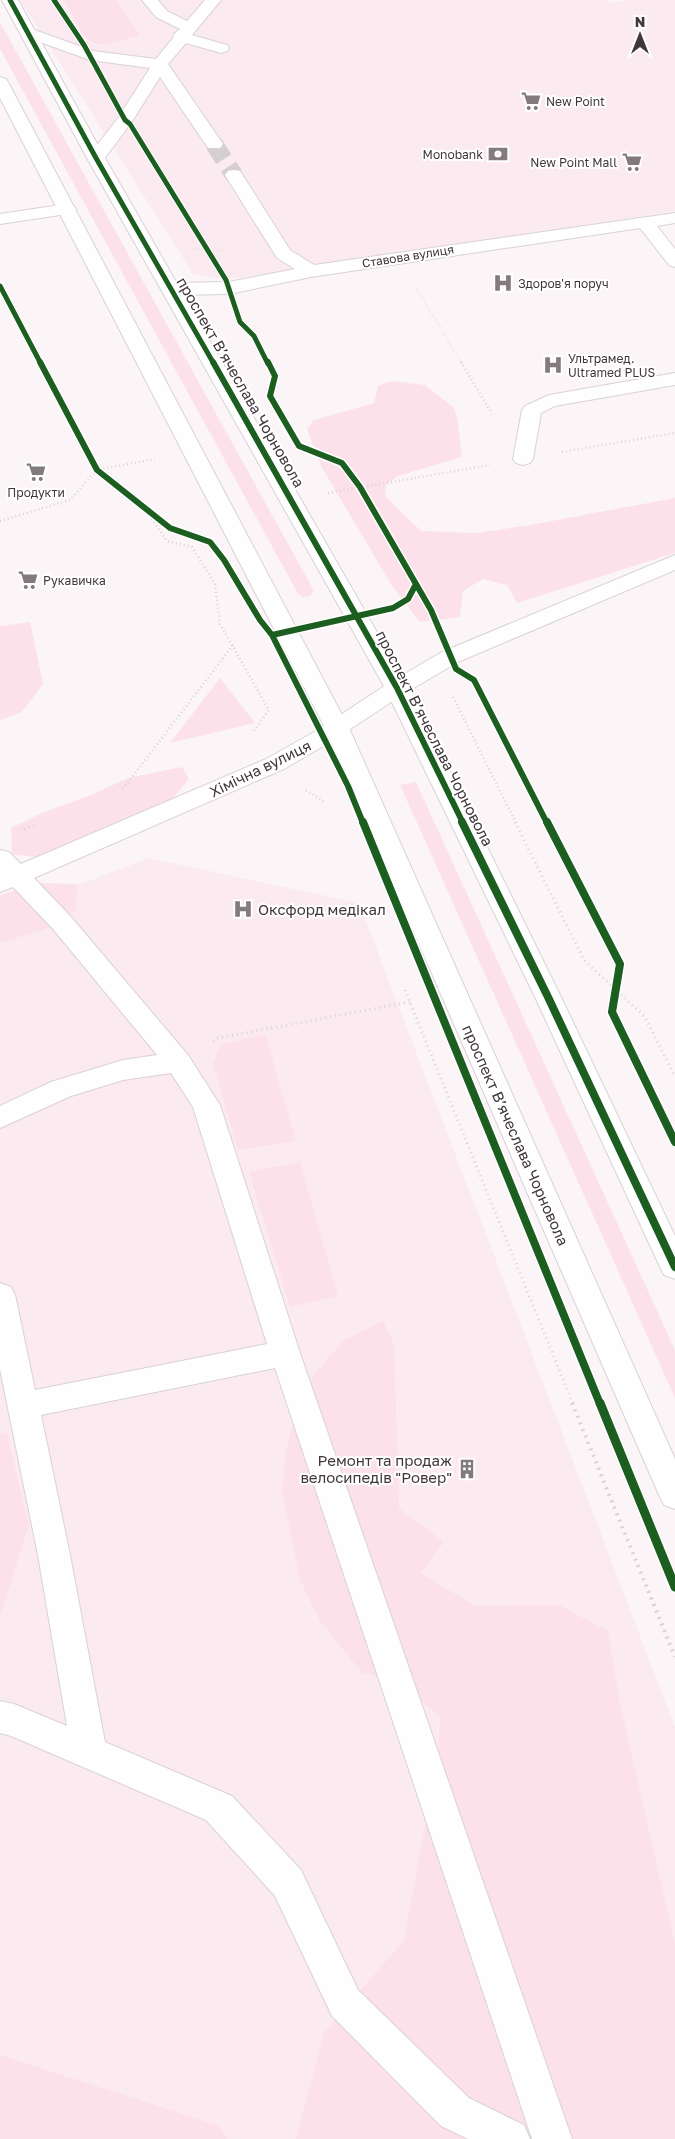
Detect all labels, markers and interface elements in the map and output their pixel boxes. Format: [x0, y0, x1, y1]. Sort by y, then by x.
north arrow [615, 10, 665, 60]
text: N [635, 13, 645, 30]
supermarket icon: New Point [520, 90, 542, 112]
place label: New Point [546, 94, 605, 109]
bank icon: Monobank [487, 143, 509, 165]
place label: Monobank [423, 147, 483, 162]
supermarket icon: New Point Mall [621, 151, 643, 173]
place label: New Point Mall [530, 155, 617, 170]
street label: Ставова вулиця [361, 241, 455, 271]
hospital icon: Здоров'я поруч [492, 272, 514, 294]
street label: проспект Вʼячеслава Чорновола [173, 274, 309, 490]
place label: Здоров'я поруч [518, 276, 609, 291]
place label: Ультрамед. Ultramed PLUS [568, 351, 656, 380]
hospital icon: Ультрамед. Ultramed PLUS [542, 354, 564, 376]
supermarket icon: Продукти [25, 461, 47, 483]
place label: Продукти [7, 485, 65, 500]
supermarket icon: Рукавичка [17, 569, 39, 591]
place label: Рукавичка [43, 573, 106, 588]
street label: проспект Вʼячеслава Чорновола [373, 627, 497, 849]
street label: Хімічна вулиця [206, 736, 314, 800]
hospital icon: Оксфорд медікал [232, 898, 254, 920]
place label: Оксфорд медікал [258, 900, 386, 918]
street label: проспект Вʼячеслава Чорновола [459, 1022, 573, 1248]
place label: Ремонт та продаж велосипедів "Ровер" [300, 1451, 452, 1486]
building icon: Ремонт та продаж велосипедів "Ровер" [456, 1458, 478, 1480]

